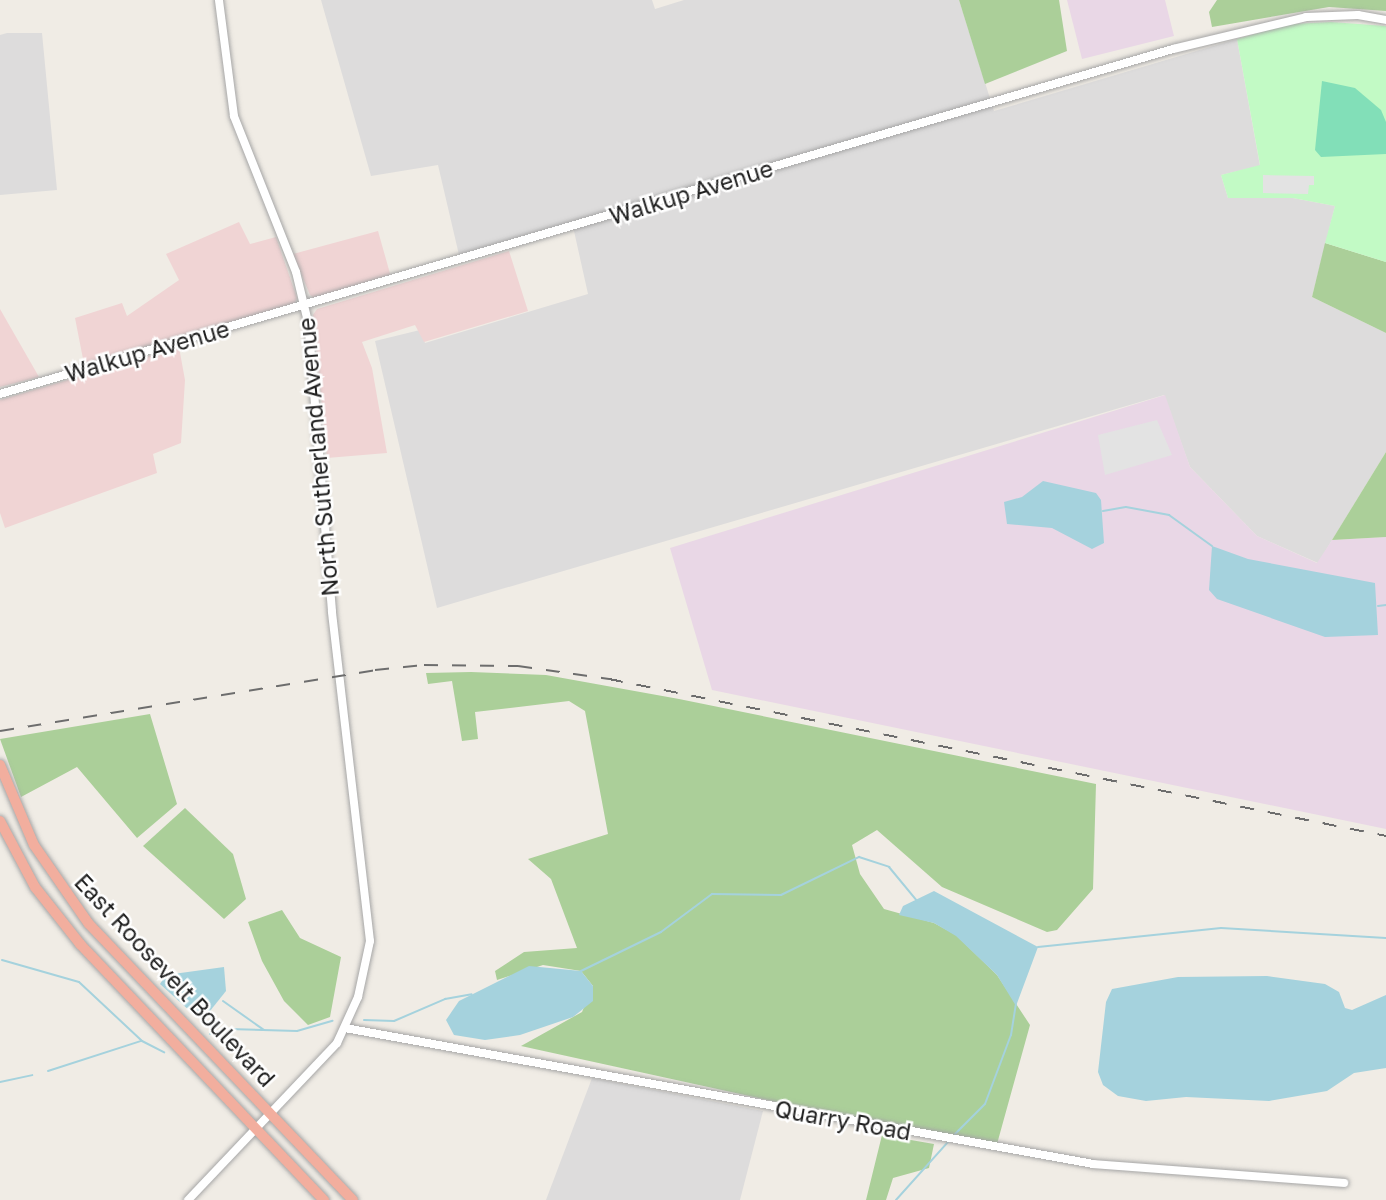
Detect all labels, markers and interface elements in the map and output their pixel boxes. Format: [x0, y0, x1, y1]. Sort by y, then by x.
street label: Walkup Avenue [606, 154, 776, 230]
street label: Walkup Avenue [62, 314, 232, 388]
street label: North Sutherland Avenue [292, 316, 344, 598]
street label: East Roosevelt Boulevard [69, 868, 281, 1092]
street label: Quarry Road [773, 1094, 913, 1146]

